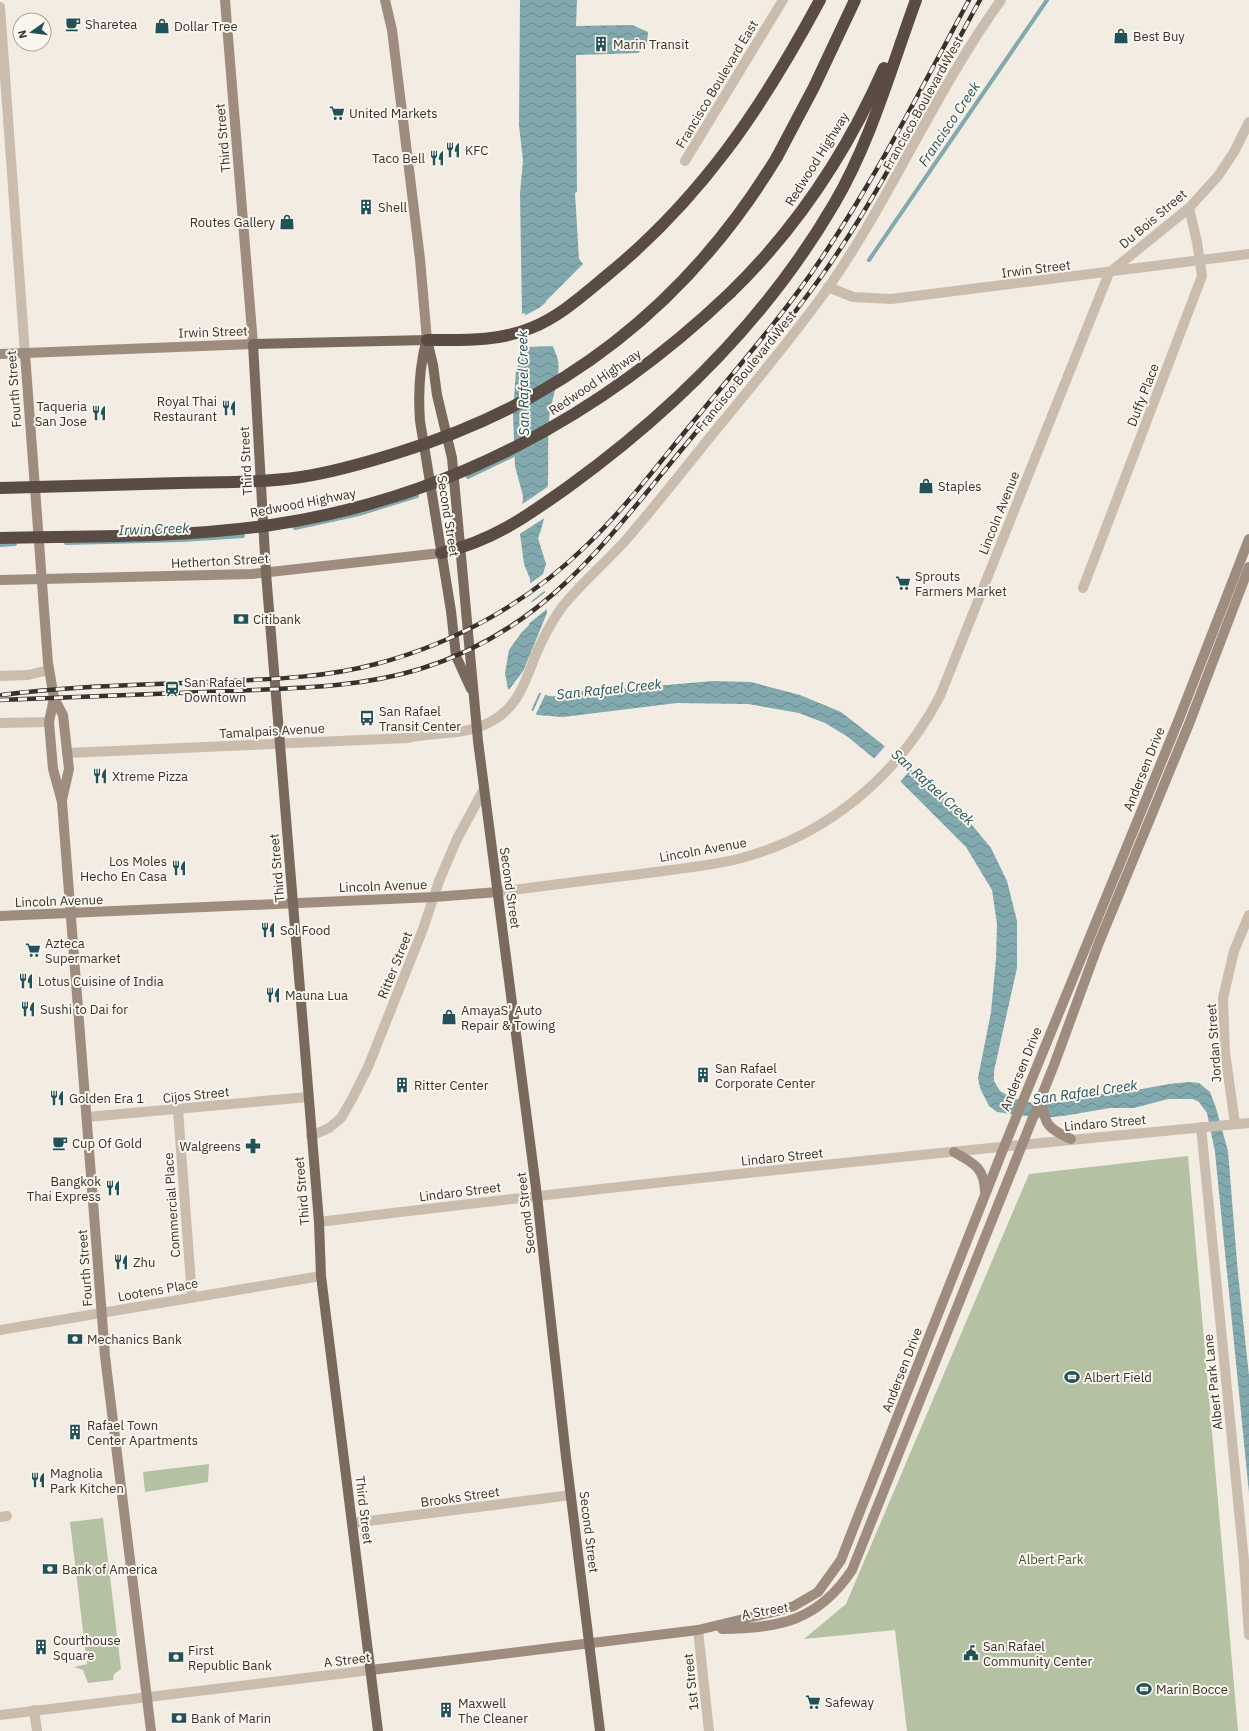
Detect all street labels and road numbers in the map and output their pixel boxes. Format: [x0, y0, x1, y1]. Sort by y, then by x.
street label: Francisco Boulevard East [672, 17, 762, 151]
street label: Francisco Boulevard West [879, 33, 967, 173]
street label: Third Street [212, 103, 234, 173]
street label: Redwood Highway [781, 108, 853, 209]
street label: Du Bois Street [1116, 186, 1190, 252]
street label: Irwin Street [1001, 256, 1071, 282]
street label: Francisco Boulevard West [692, 307, 800, 435]
street label: Irwin Street [178, 322, 248, 342]
street label: Redwood Highway [546, 345, 645, 419]
street label: Fourth Street [3, 350, 25, 428]
street label: Duffy Place [1123, 361, 1163, 429]
street label: Third Street [236, 426, 256, 496]
street label: Lincoln Avenue [975, 469, 1023, 557]
street label: Second Street [433, 474, 463, 558]
street label: Redwood Highway [248, 484, 358, 522]
street label: Hetherton Street [171, 550, 269, 572]
street label: Tamalpais Avenue [219, 720, 325, 742]
street label: Andersen Drive [1119, 724, 1169, 814]
street label: Third Street [266, 833, 288, 903]
street label: Lincoln Avenue [658, 834, 748, 866]
street label: Second Street [496, 846, 524, 930]
street label: Lincoln Avenue [339, 876, 427, 896]
street label: Lincoln Avenue [15, 891, 103, 911]
street label: Ritter Street [374, 929, 416, 1001]
street label: Jordan Street [1203, 1003, 1225, 1083]
street label: Andersen Drive [996, 1024, 1046, 1114]
street label: Cijos Street [162, 1083, 230, 1107]
street label: Lindaro Street [1063, 1111, 1147, 1135]
street label: Lindaro Street [740, 1144, 824, 1170]
street label: Commercial Place [160, 1152, 184, 1258]
street label: Third Street [291, 1156, 313, 1226]
street label: Second Street [513, 1171, 539, 1255]
street label: Lindaro Street [418, 1179, 502, 1205]
street label: Fourth Street [74, 1229, 96, 1307]
street label: Lootens Place [116, 1275, 200, 1305]
street label: Andersen Drive [878, 1325, 926, 1415]
street label: Albert Park Lane [1200, 1333, 1226, 1431]
street label: Third Street [351, 1475, 377, 1545]
street label: Brooks Street [419, 1483, 501, 1511]
street label: Second Street [576, 1490, 602, 1574]
street label: A Street [740, 1599, 790, 1623]
street label: A Street [323, 1649, 371, 1671]
street label: 1st Street [680, 1653, 702, 1711]

